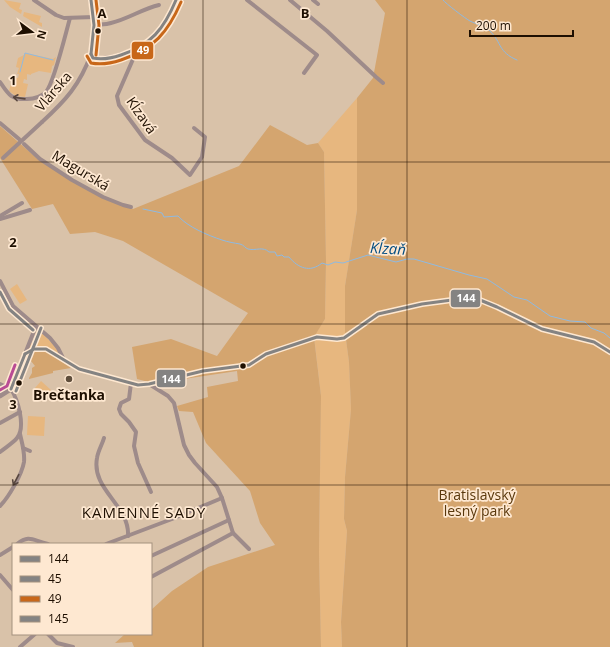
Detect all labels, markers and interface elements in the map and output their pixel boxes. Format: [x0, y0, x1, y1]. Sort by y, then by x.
text: A [98, 4, 107, 22]
text: B [301, 4, 310, 22]
north arrow [12, 12, 52, 52]
scale bar [470, 12, 573, 38]
text: 200 m [476, 17, 511, 34]
unlabelled marker [93, 26, 103, 36]
text: N [34, 28, 51, 41]
line badge: 49 [131, 41, 154, 60]
text: 49 [137, 42, 149, 57]
street label: Vlárska [30, 67, 76, 115]
text: 1 [9, 71, 17, 89]
street label: Kĺzavá [122, 93, 162, 137]
one-way arrow [13, 94, 26, 102]
street label: Magurská [49, 145, 113, 195]
text: 2 [9, 233, 17, 251]
water label: Kĺzaň [370, 237, 407, 259]
line badge: 144 [450, 289, 481, 308]
text: 144 [457, 290, 476, 305]
unlabelled marker [238, 361, 248, 371]
line badge: 144 [156, 369, 186, 388]
text: 144 [162, 371, 181, 386]
marker: Brečtanka [64, 374, 74, 384]
unlabelled marker [14, 378, 24, 388]
place label: Brečtanka [33, 385, 105, 404]
text: 3 [9, 395, 17, 413]
one-way arrow [12, 474, 20, 486]
park label: Bratislavský lesný park [438, 485, 517, 520]
district label: KAMENNÉ SADY [82, 502, 206, 522]
legend [12, 543, 152, 635]
text: 144 [48, 550, 69, 567]
text: 45 [48, 570, 62, 587]
text: 49 [48, 590, 62, 607]
text: 145 [48, 610, 69, 627]

